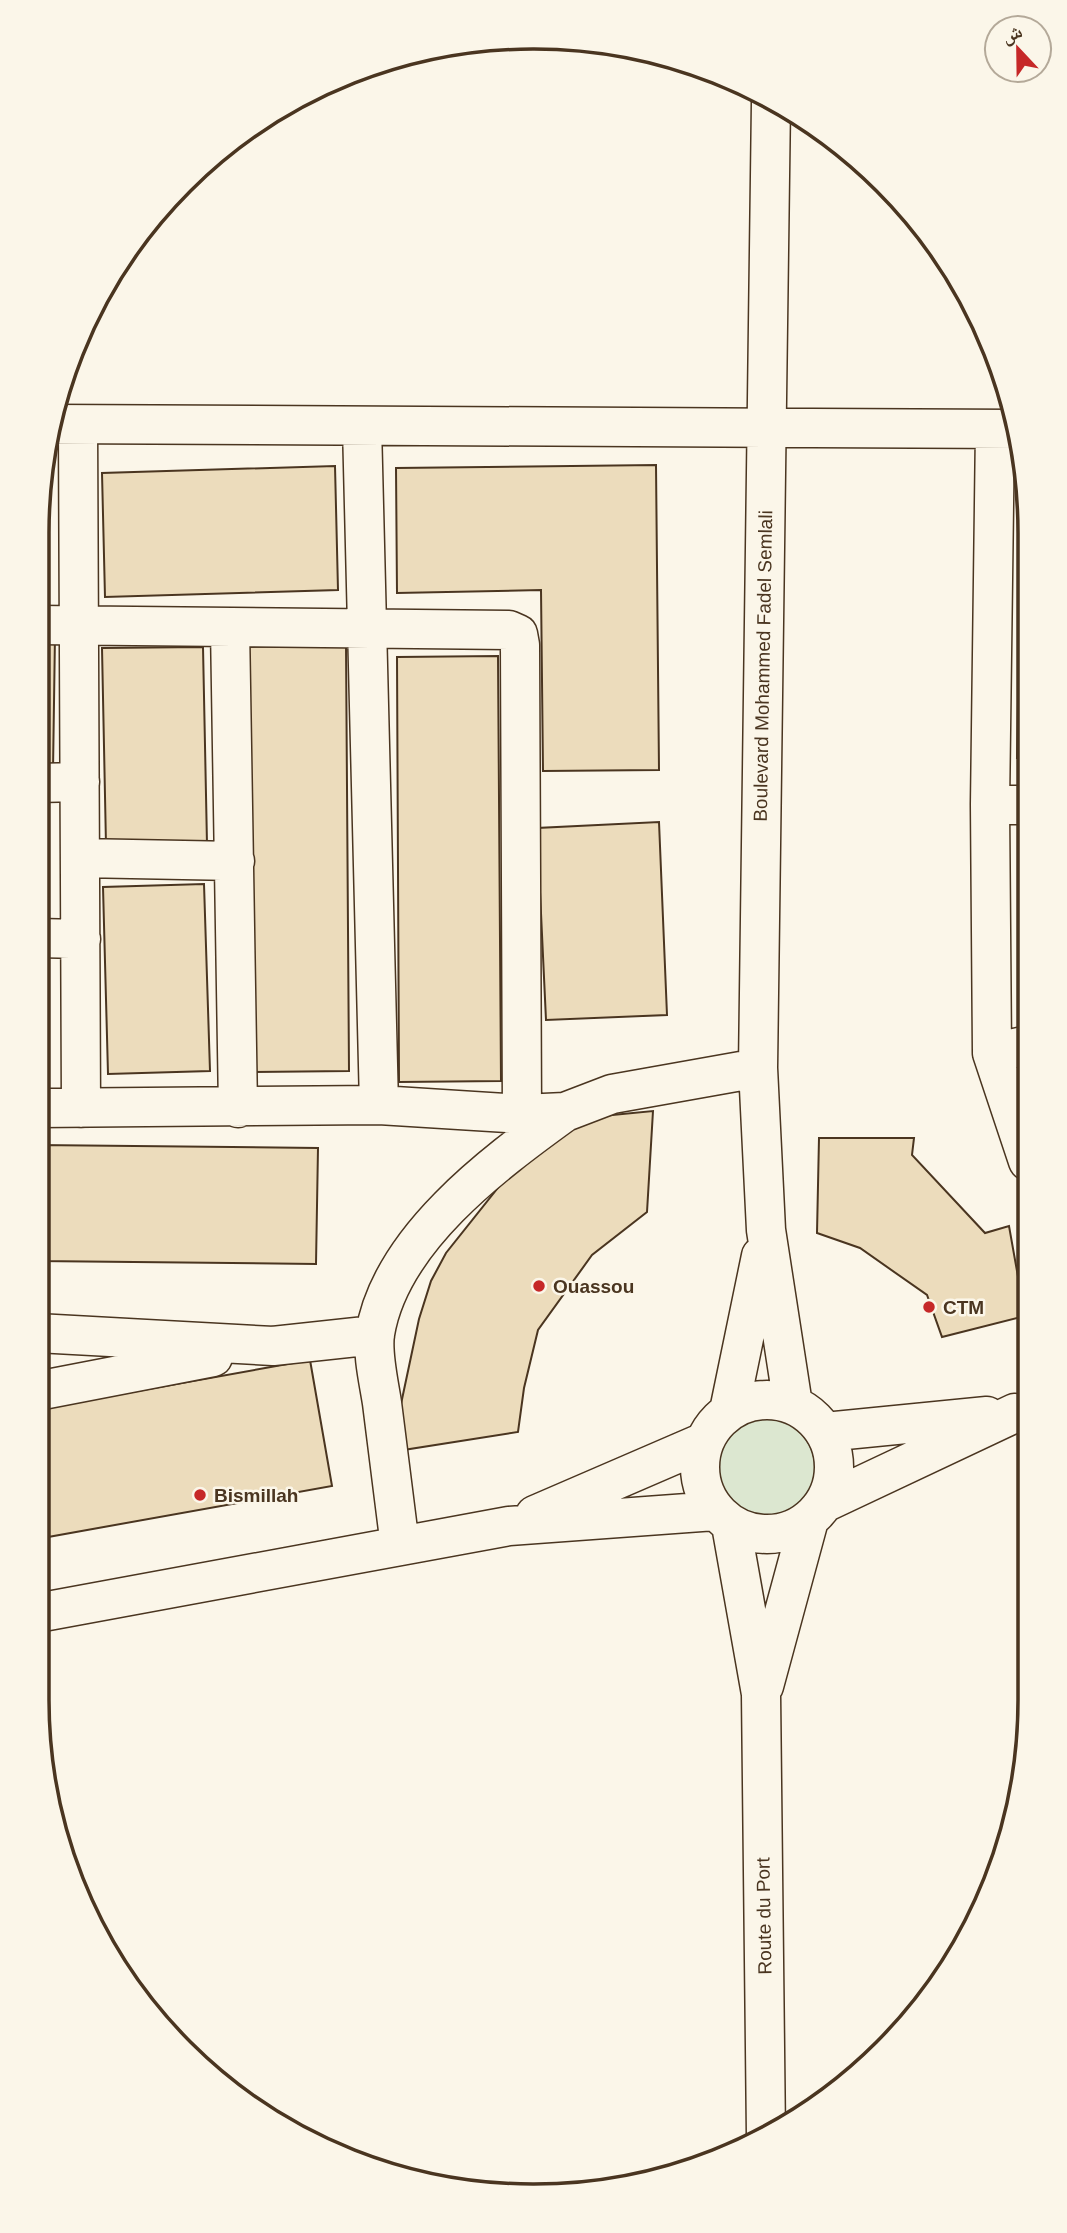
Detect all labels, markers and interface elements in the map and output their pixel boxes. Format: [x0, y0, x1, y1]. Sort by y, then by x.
north arrow [983, 14, 1053, 84]
text: ش [999, 20, 1025, 48]
street label: Boulevard Mohammed Fadel Semlali [750, 510, 776, 822]
place label: Ouassou [553, 1276, 634, 1297]
marker: Ouassou [531, 1278, 547, 1294]
place label: CTM [943, 1297, 984, 1318]
marker: CTM [921, 1299, 937, 1315]
place label: Bismillah [214, 1485, 298, 1506]
marker: Bismillah [192, 1487, 208, 1503]
street label: Route du Port [752, 1856, 776, 1975]

